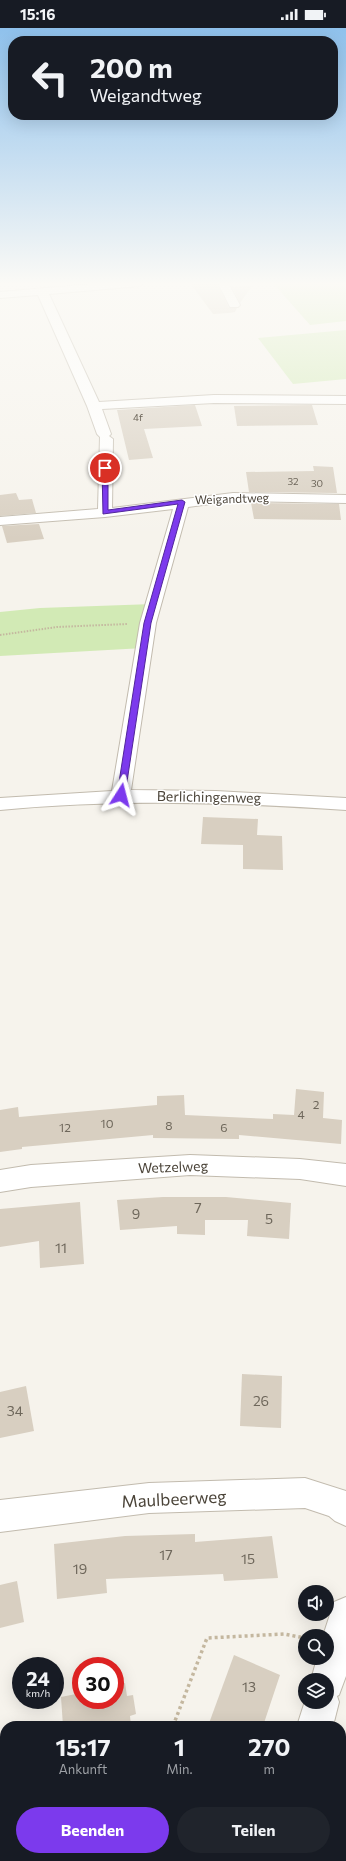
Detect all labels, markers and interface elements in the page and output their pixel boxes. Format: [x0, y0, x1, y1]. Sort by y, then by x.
text: 15:16 [20, 5, 56, 23]
text: 200 m [90, 50, 173, 84]
icon: left [24, 52, 76, 104]
text: Weigandtweg [90, 84, 202, 106]
house number: 4f [133, 411, 143, 423]
pin [88, 451, 122, 485]
icon: arrive [94, 457, 116, 479]
house number: 32 [287, 475, 299, 487]
house number: 30 [311, 477, 323, 489]
street label: Weigandtweg [195, 490, 270, 506]
position arrow [100, 774, 142, 816]
street label: Berlichingenweg [157, 787, 262, 806]
house number: 2 [313, 1097, 320, 1111]
house number: 4 [297, 1107, 305, 1121]
house number: 10 [101, 1116, 114, 1130]
house number: 8 [165, 1118, 173, 1132]
house number: 12 [59, 1120, 71, 1134]
house number: 6 [220, 1120, 228, 1134]
street label: Wetzelweg [138, 1157, 209, 1176]
house number: 7 [194, 1199, 202, 1216]
house number: 9 [132, 1205, 140, 1222]
house number: 5 [265, 1210, 273, 1227]
house number: 11 [55, 1239, 67, 1256]
house number: 26 [253, 1392, 269, 1409]
house number: 34 [7, 1402, 24, 1419]
street label: Maulbeerweg [121, 1485, 227, 1512]
house number: 17 [159, 1546, 173, 1563]
house number: 15 [241, 1550, 255, 1567]
house number: 19 [73, 1560, 87, 1577]
map controls [298, 1585, 334, 1709]
button: sound [298, 1585, 334, 1621]
button: search [298, 1629, 334, 1665]
speed limit sign: 30 [72, 1657, 124, 1709]
text: 24 [26, 1666, 50, 1690]
button: layers [298, 1673, 334, 1709]
house number: 13 [242, 1678, 256, 1695]
text: km/h [26, 1687, 50, 1699]
text: 15:17 [55, 1732, 111, 1761]
text: 1 [174, 1732, 185, 1761]
text: 270 [248, 1732, 291, 1761]
text: Ankunft [59, 1761, 107, 1777]
text: Min. [166, 1761, 193, 1777]
text: m [264, 1761, 275, 1777]
button: Beenden [16, 1807, 169, 1853]
button: Teilen [177, 1807, 330, 1853]

